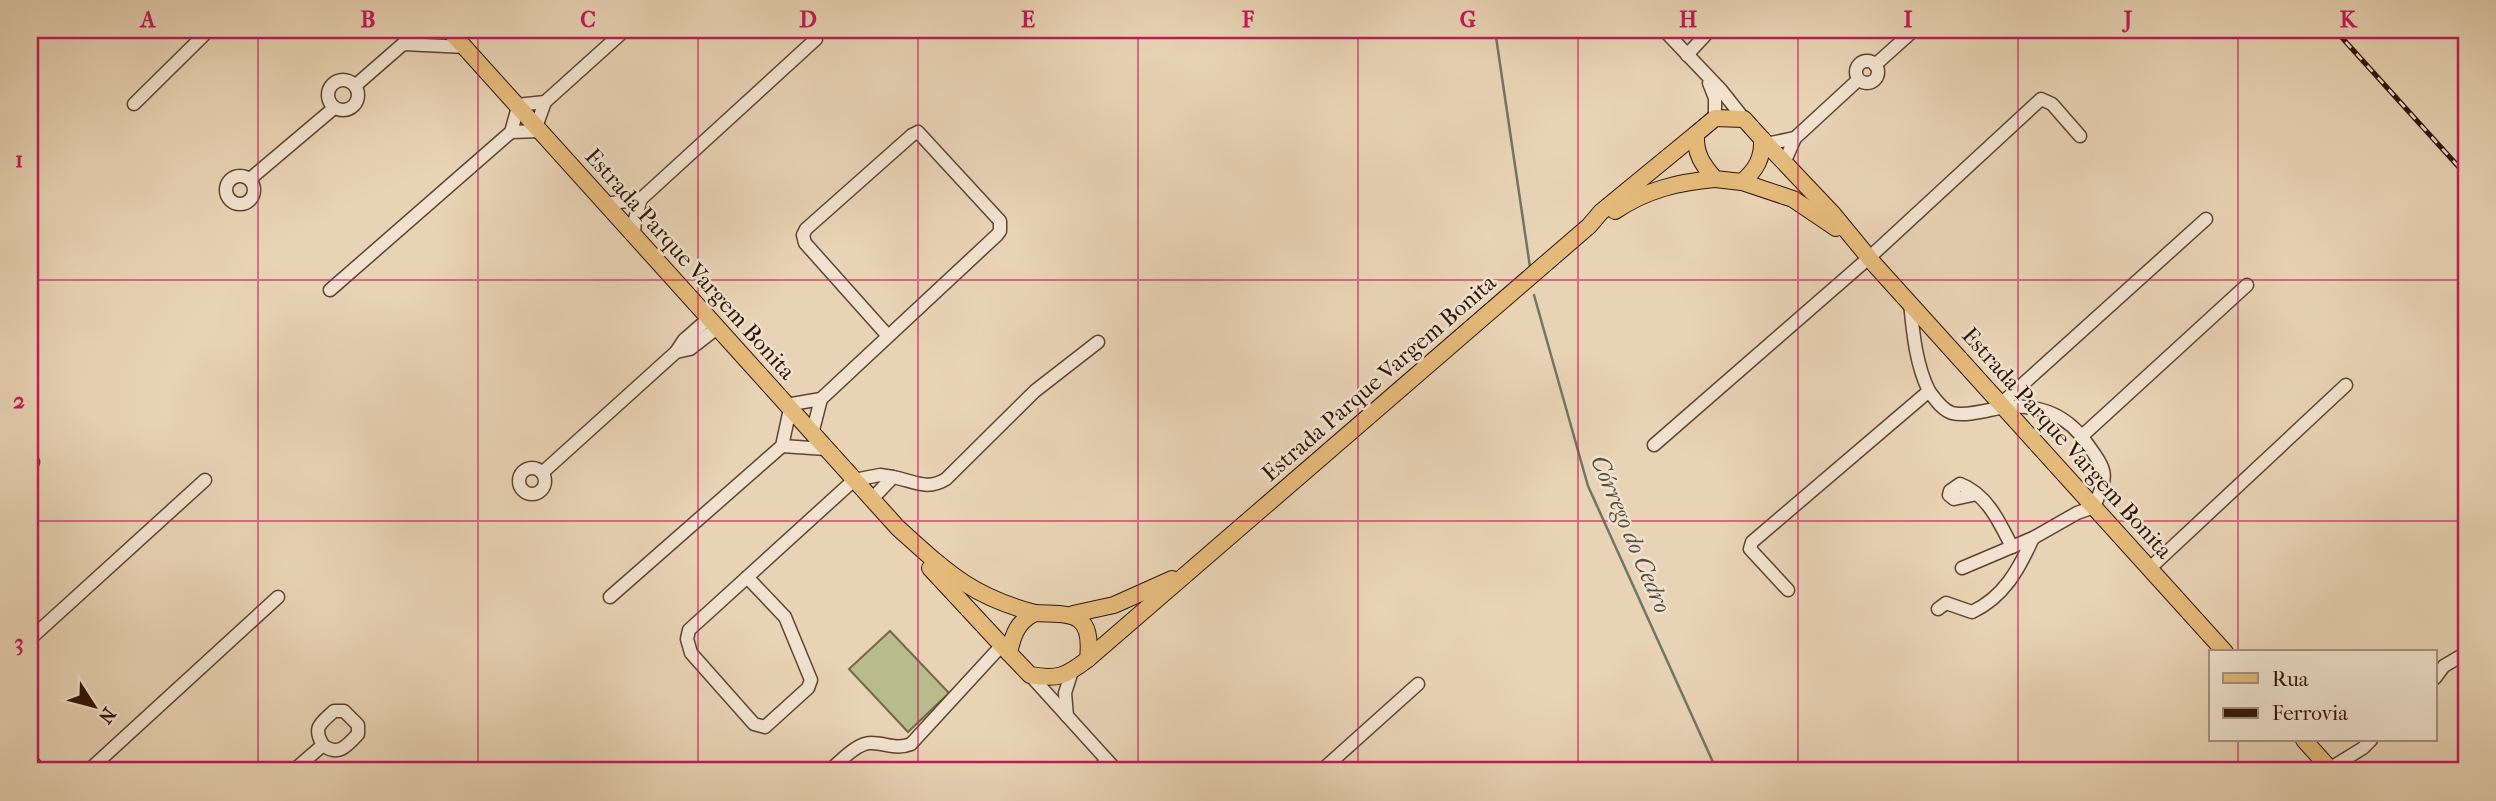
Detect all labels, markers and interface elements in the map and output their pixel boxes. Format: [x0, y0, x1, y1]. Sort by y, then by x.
text: A [139, 6, 157, 33]
text: B [361, 6, 376, 33]
text: C [580, 6, 596, 33]
text: D [799, 6, 817, 33]
text: E [1021, 6, 1035, 33]
text: F [1241, 6, 1255, 33]
text: G [1460, 6, 1476, 33]
text: H [1679, 6, 1697, 33]
text: I [1904, 6, 1913, 33]
text: J [2122, 6, 2133, 33]
text: K [2340, 6, 2359, 33]
street label: Estrada Parque Vargem Bonita [579, 143, 801, 385]
text: 1 [15, 146, 23, 173]
street label: Estrada Parque Vargem Bonita [1256, 269, 1502, 487]
street label: Estrada Parque Vargem Bonita [1956, 322, 2178, 564]
text: 2 [13, 387, 25, 414]
water label: Córrego do Cedro [1585, 451, 1677, 617]
text: 3 [14, 629, 24, 656]
legend [2209, 650, 2436, 742]
text: Rua [2272, 667, 2309, 691]
north arrow [60, 672, 130, 742]
text: Ferrovia [2272, 701, 2348, 725]
text: N [93, 703, 120, 728]

